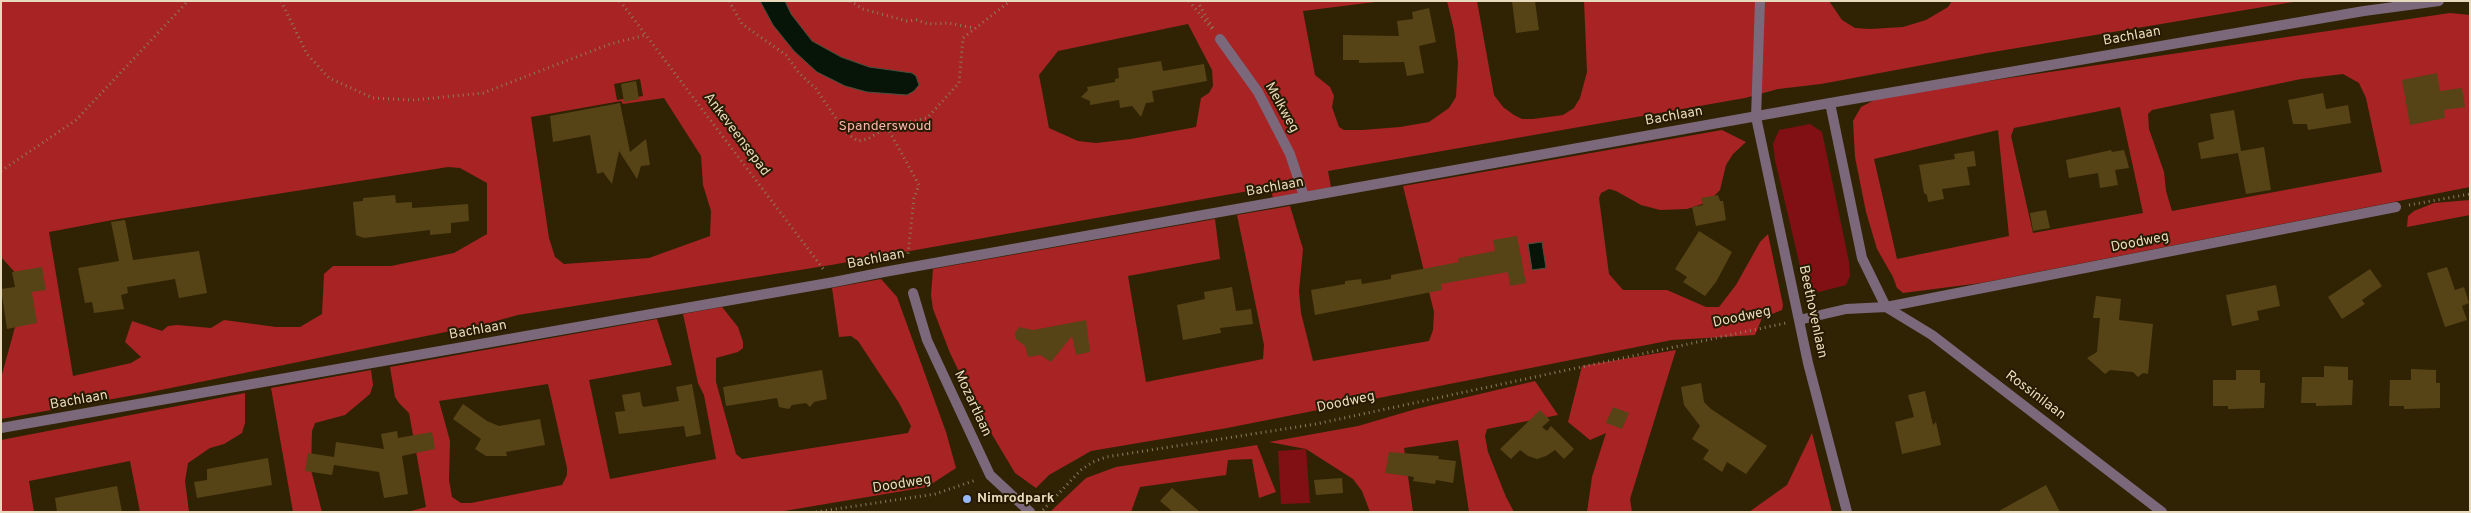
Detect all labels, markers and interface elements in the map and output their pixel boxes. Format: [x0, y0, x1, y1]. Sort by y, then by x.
street label: Bachlaan [2102, 24, 2162, 50]
street label: Melkweg [1260, 80, 1302, 136]
street label: Ankeveensepad [699, 90, 773, 180]
street label: Bachlaan [1644, 104, 1704, 130]
park label: Spanderswoud [839, 119, 931, 135]
street label: Bachlaan [1245, 175, 1305, 201]
street label: Doodweg [2109, 229, 2171, 257]
street label: Bachlaan [846, 246, 906, 274]
street label: Beethovenlaan [1794, 264, 1830, 360]
street label: Doodweg [1711, 304, 1773, 332]
street label: Bachlaan [448, 318, 508, 344]
street label: Mozartlaan [949, 368, 995, 440]
street label: Rossinilaan [2001, 368, 2069, 424]
street label: Bachlaan [49, 388, 109, 414]
street label: Doodweg [1315, 389, 1377, 417]
street label: Doodweg [872, 472, 932, 498]
place label: Nimrodpark [977, 491, 1055, 507]
marker: Nimrodpark [961, 493, 973, 505]

